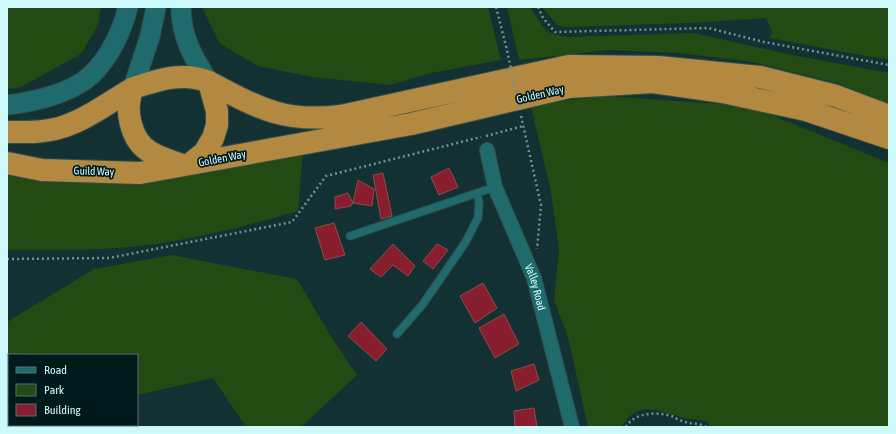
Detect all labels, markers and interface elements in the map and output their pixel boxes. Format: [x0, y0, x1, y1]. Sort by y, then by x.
street label: Golden Way [515, 83, 565, 105]
street label: Golden Way [197, 147, 247, 168]
street label: Guild Way [74, 164, 115, 178]
street label: Valley Road [523, 262, 548, 312]
legend [8, 354, 138, 426]
text: Road [44, 363, 67, 377]
text: Park [44, 383, 65, 397]
text: Building [44, 403, 82, 417]

